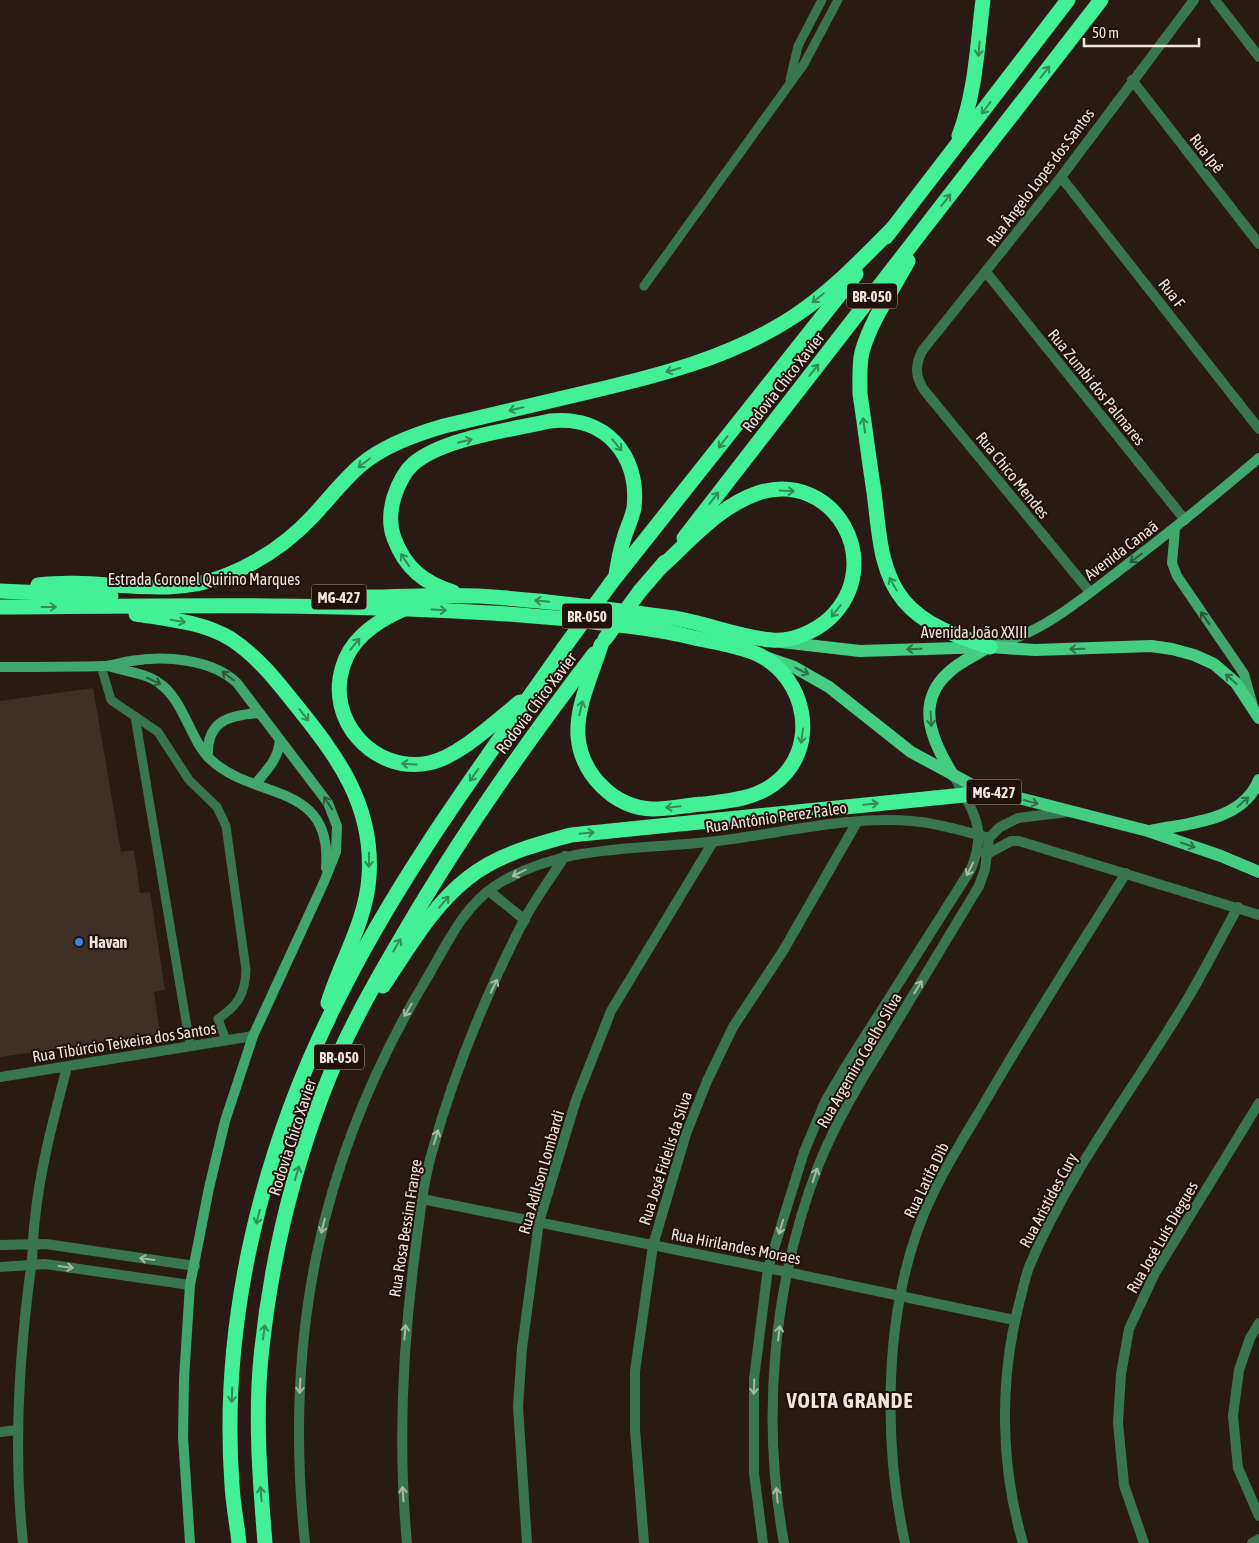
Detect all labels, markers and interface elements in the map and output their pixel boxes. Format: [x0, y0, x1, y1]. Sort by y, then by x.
scale bar [1084, 15, 1199, 47]
text: 50 m [1092, 24, 1119, 41]
one-way arrow [974, 40, 983, 56]
one-way arrow [1040, 66, 1051, 79]
one-way arrow [980, 102, 991, 115]
street label: Rua Ângelo Lopes dos Santos [982, 104, 1099, 250]
street label: Rua Ipê [1185, 130, 1228, 177]
one-way arrow [941, 193, 951, 207]
street label: Rua F [1155, 275, 1189, 312]
road number: BR-050 [847, 284, 897, 308]
one-way arrow [812, 292, 825, 303]
street label: Rua Zumbi dos Palmares [1045, 325, 1150, 449]
street label: Rodovia Chico Xavier [738, 328, 828, 435]
one-way arrow [809, 363, 819, 377]
one-way arrow [666, 365, 682, 375]
one-way arrow [508, 405, 524, 414]
one-way arrow [859, 417, 869, 433]
street label: Rua Chico Mendes [973, 428, 1054, 522]
one-way arrow [457, 436, 473, 445]
one-way arrow [717, 436, 728, 449]
one-way arrow [612, 439, 623, 452]
one-way arrow [357, 458, 371, 468]
one-way arrow [778, 486, 794, 495]
one-way arrow [709, 492, 720, 505]
street label: Avenida Canaã [1081, 516, 1161, 584]
one-way arrow [400, 553, 410, 567]
one-way arrow [1129, 553, 1143, 563]
street label: Estrada Coronel Quirino Marques [108, 570, 300, 589]
one-way arrow [888, 577, 898, 591]
road number: MG-427 [312, 584, 366, 610]
one-way arrow [534, 597, 550, 606]
one-way arrow [40, 602, 56, 612]
road number: BR-050 [562, 604, 612, 628]
one-way arrow [830, 604, 841, 617]
one-way arrow [430, 605, 446, 614]
one-way arrow [1200, 611, 1210, 625]
one-way arrow [169, 617, 185, 626]
street label: Avenida João XXIII [921, 623, 1027, 641]
one-way arrow [350, 638, 361, 651]
one-way arrow [1069, 644, 1085, 653]
one-way arrow [907, 645, 923, 654]
street label: Rodovia Chico Xavier [492, 649, 580, 757]
one-way arrow [794, 667, 809, 676]
one-way arrow [222, 670, 235, 681]
one-way arrow [1224, 673, 1237, 685]
one-way arrow [146, 677, 161, 686]
one-way arrow [577, 700, 587, 716]
one-way arrow [299, 708, 309, 722]
one-way arrow [926, 711, 935, 727]
one-way arrow [797, 727, 807, 743]
one-way arrow [402, 759, 418, 768]
one-way arrow [469, 768, 479, 782]
road number: MG-427 [966, 780, 1022, 804]
one-way arrow [322, 796, 332, 810]
one-way arrow [1236, 796, 1249, 807]
street label: Rua Antônio Perez Paleo [704, 798, 848, 836]
one-way arrow [1023, 798, 1039, 807]
one-way arrow [862, 799, 878, 809]
one-way arrow [665, 802, 681, 812]
one-way arrow [579, 828, 595, 838]
one-way arrow [1180, 840, 1196, 850]
one-way arrow [365, 852, 374, 868]
one-way arrow [965, 861, 974, 876]
one-way arrow [512, 869, 527, 878]
one-way arrow [438, 895, 450, 908]
place label: Havan [89, 933, 128, 951]
marker: Havan [73, 936, 85, 948]
one-way arrow [392, 938, 402, 953]
one-way arrow [490, 979, 500, 994]
one-way arrow [914, 980, 924, 994]
street label: Rua Argemiro Coelho Silva [813, 989, 906, 1131]
one-way arrow [403, 1003, 413, 1018]
street label: Rua Tibúrcio Teixeira dos Santos [31, 1019, 218, 1065]
road number: BR-050 [314, 1044, 364, 1070]
street label: Rodovia Chico Xavier [265, 1076, 319, 1198]
street label: Rua José Fidelis da Silva [635, 1089, 695, 1227]
street label: Rua Adilson Lombardi [515, 1108, 567, 1236]
one-way arrow [432, 1130, 442, 1146]
street label: Rua Latifa Dib [900, 1139, 952, 1221]
street label: Rua Aristídes Cury [1016, 1149, 1082, 1251]
street label: Rua Rosa Bessim Frange [385, 1158, 426, 1298]
one-way arrow [293, 1166, 303, 1182]
one-way arrow [811, 1167, 821, 1183]
street label: Rua José Luís Diegues [1123, 1178, 1202, 1297]
one-way arrow [252, 1208, 262, 1224]
one-way arrow [318, 1217, 327, 1233]
one-way arrow [775, 1219, 785, 1235]
street label: Rua Hirilandes Moraes [670, 1225, 803, 1267]
one-way arrow [139, 1254, 155, 1264]
one-way arrow [57, 1262, 73, 1272]
one-way arrow [400, 1324, 410, 1340]
one-way arrow [260, 1325, 270, 1341]
one-way arrow [774, 1325, 784, 1341]
one-way arrow [295, 1378, 304, 1394]
one-way arrow [749, 1379, 758, 1395]
one-way arrow [227, 1386, 237, 1402]
district label: VOLTA GRANDE [785, 1388, 914, 1412]
one-way arrow [256, 1487, 266, 1503]
one-way arrow [398, 1487, 408, 1503]
one-way arrow [772, 1487, 782, 1503]

